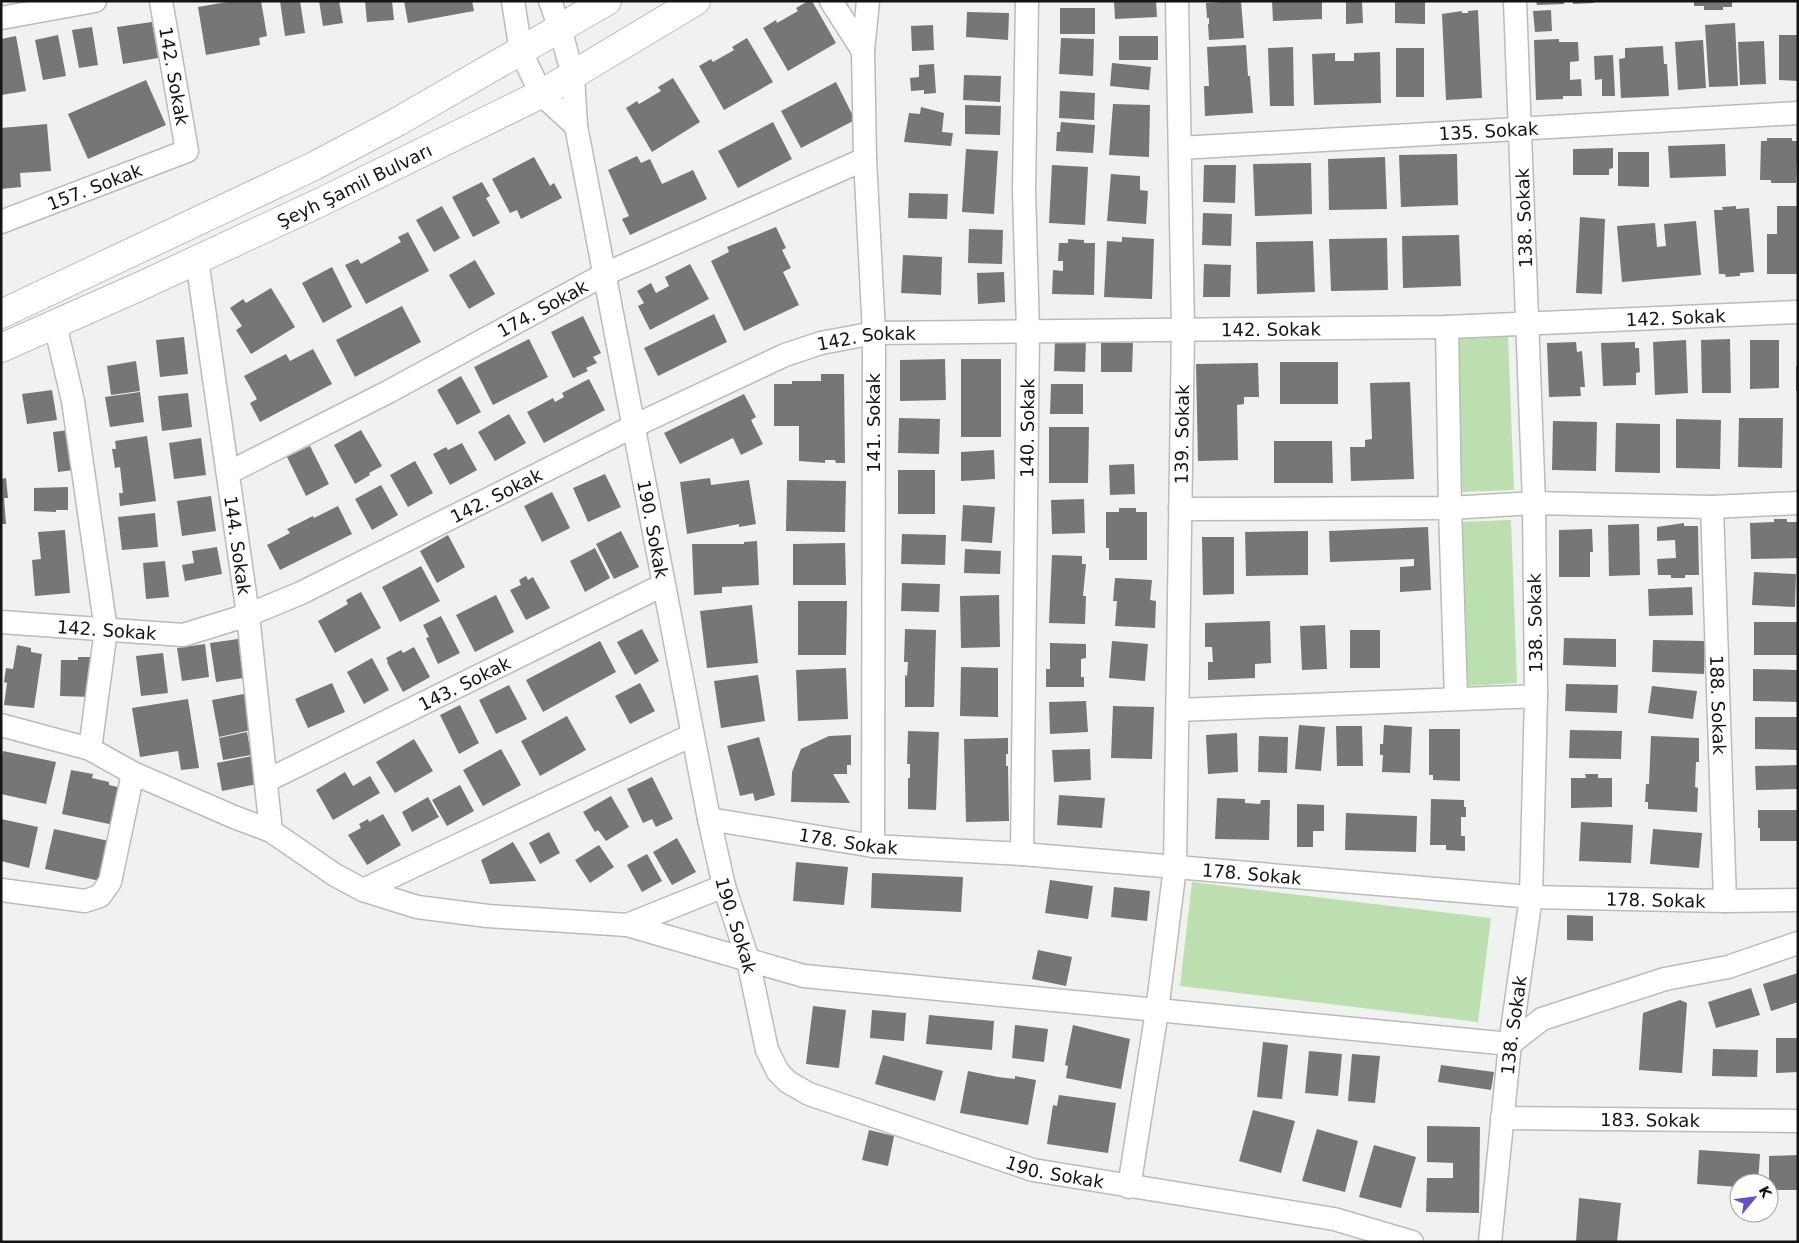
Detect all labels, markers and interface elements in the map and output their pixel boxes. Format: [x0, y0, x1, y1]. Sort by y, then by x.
street label: 142. Sokak [155, 25, 193, 128]
street label: 135. Sokak [1438, 117, 1540, 144]
street label: Şeyh Şamil Bulvarı [274, 139, 435, 231]
street label: 157. Sokak [44, 159, 145, 214]
street label: 138. Sokak [1512, 167, 1536, 268]
street label: 174. Sokak [493, 275, 592, 341]
street label: 142. Sokak [1625, 305, 1727, 330]
street label: 142. Sokak [1221, 318, 1321, 340]
street label: 142. Sokak [815, 322, 916, 354]
street label: 141. Sokak [863, 373, 884, 473]
street label: 140. Sokak [1016, 377, 1038, 478]
street label: 139. Sokak [1170, 384, 1193, 484]
street label: 142. Sokak [447, 463, 546, 527]
street label: 190. Sokak [634, 478, 673, 581]
street label: 144. Sokak [220, 494, 256, 597]
street label: 138. Sokak [1524, 572, 1546, 673]
street label: 142. Sokak [56, 616, 158, 644]
street label: 143. Sokak [415, 651, 514, 715]
street label: 188. Sokak [1706, 655, 1731, 756]
street label: 178. Sokak [797, 823, 899, 858]
street label: 178. Sokak [1201, 859, 1303, 888]
street label: 190. Sokak [712, 875, 761, 976]
street label: 178. Sokak [1606, 888, 1706, 911]
street label: 138. Sokak [1496, 974, 1530, 1076]
street label: 183. Sokak [1600, 1108, 1701, 1131]
street label: 190. Sokak [1003, 1151, 1106, 1192]
north arrow [1729, 1173, 1779, 1223]
text: K [1756, 1183, 1776, 1201]

